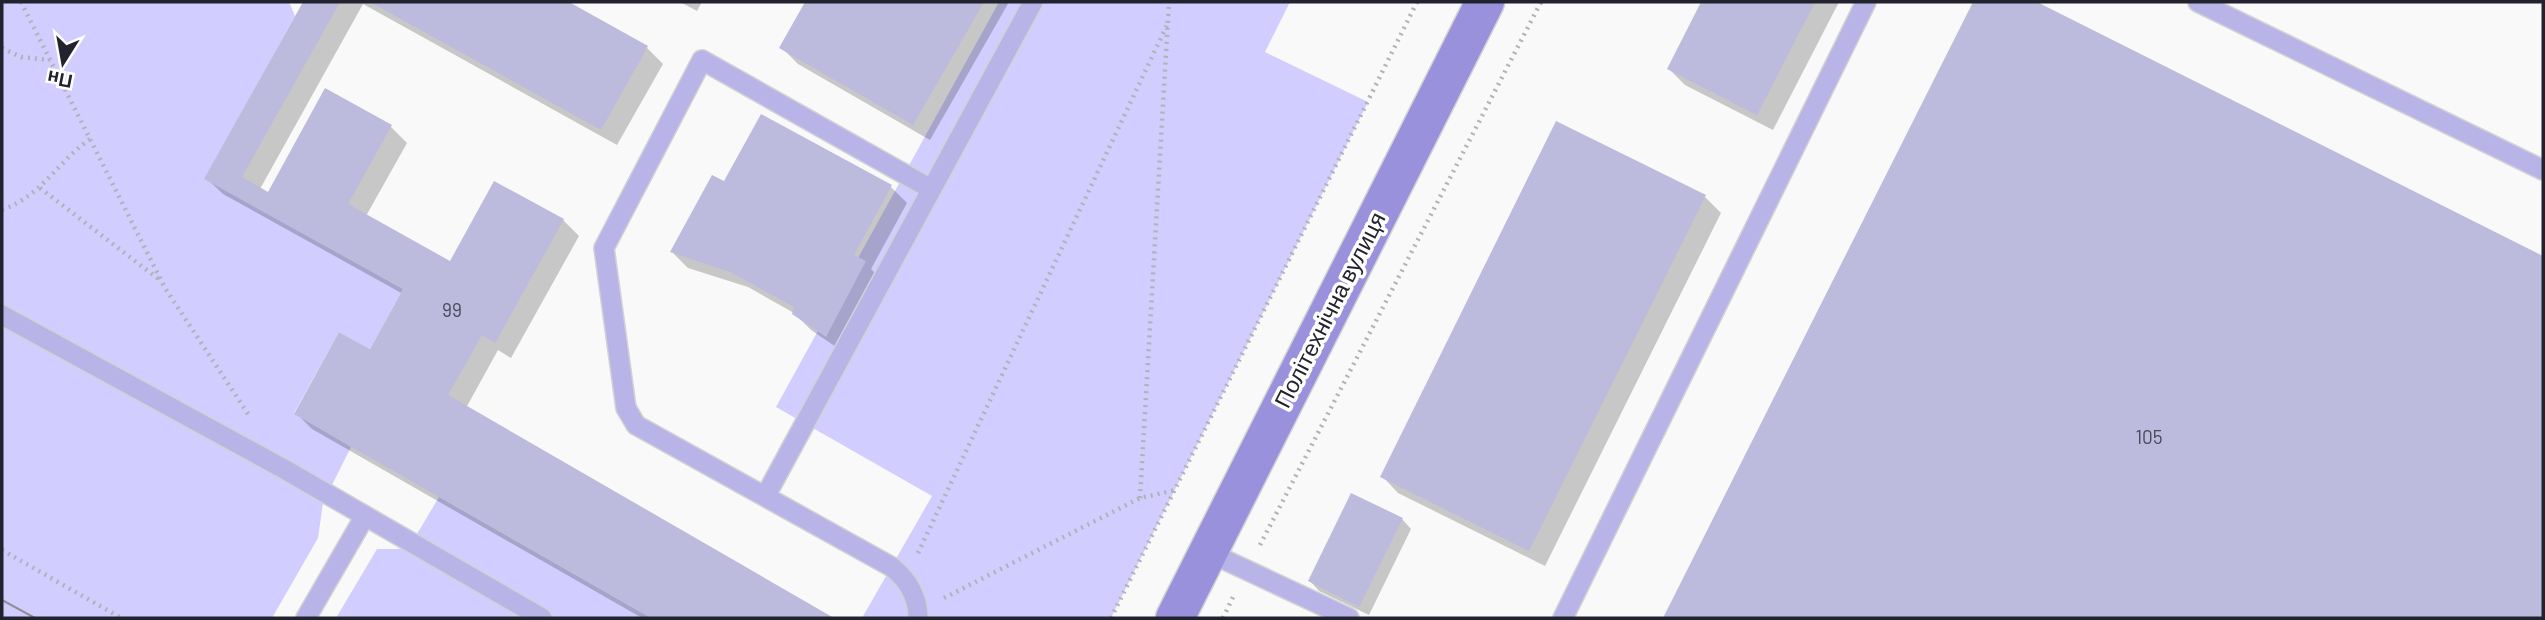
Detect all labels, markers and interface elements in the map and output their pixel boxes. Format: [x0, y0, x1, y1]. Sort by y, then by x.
north arrow [28, 28, 98, 98]
text: Пн [45, 66, 74, 94]
street label: Політехнічна вулиця [1268, 207, 1391, 412]
house number: 99 [442, 298, 462, 321]
house number: 105 [2135, 425, 2163, 448]

